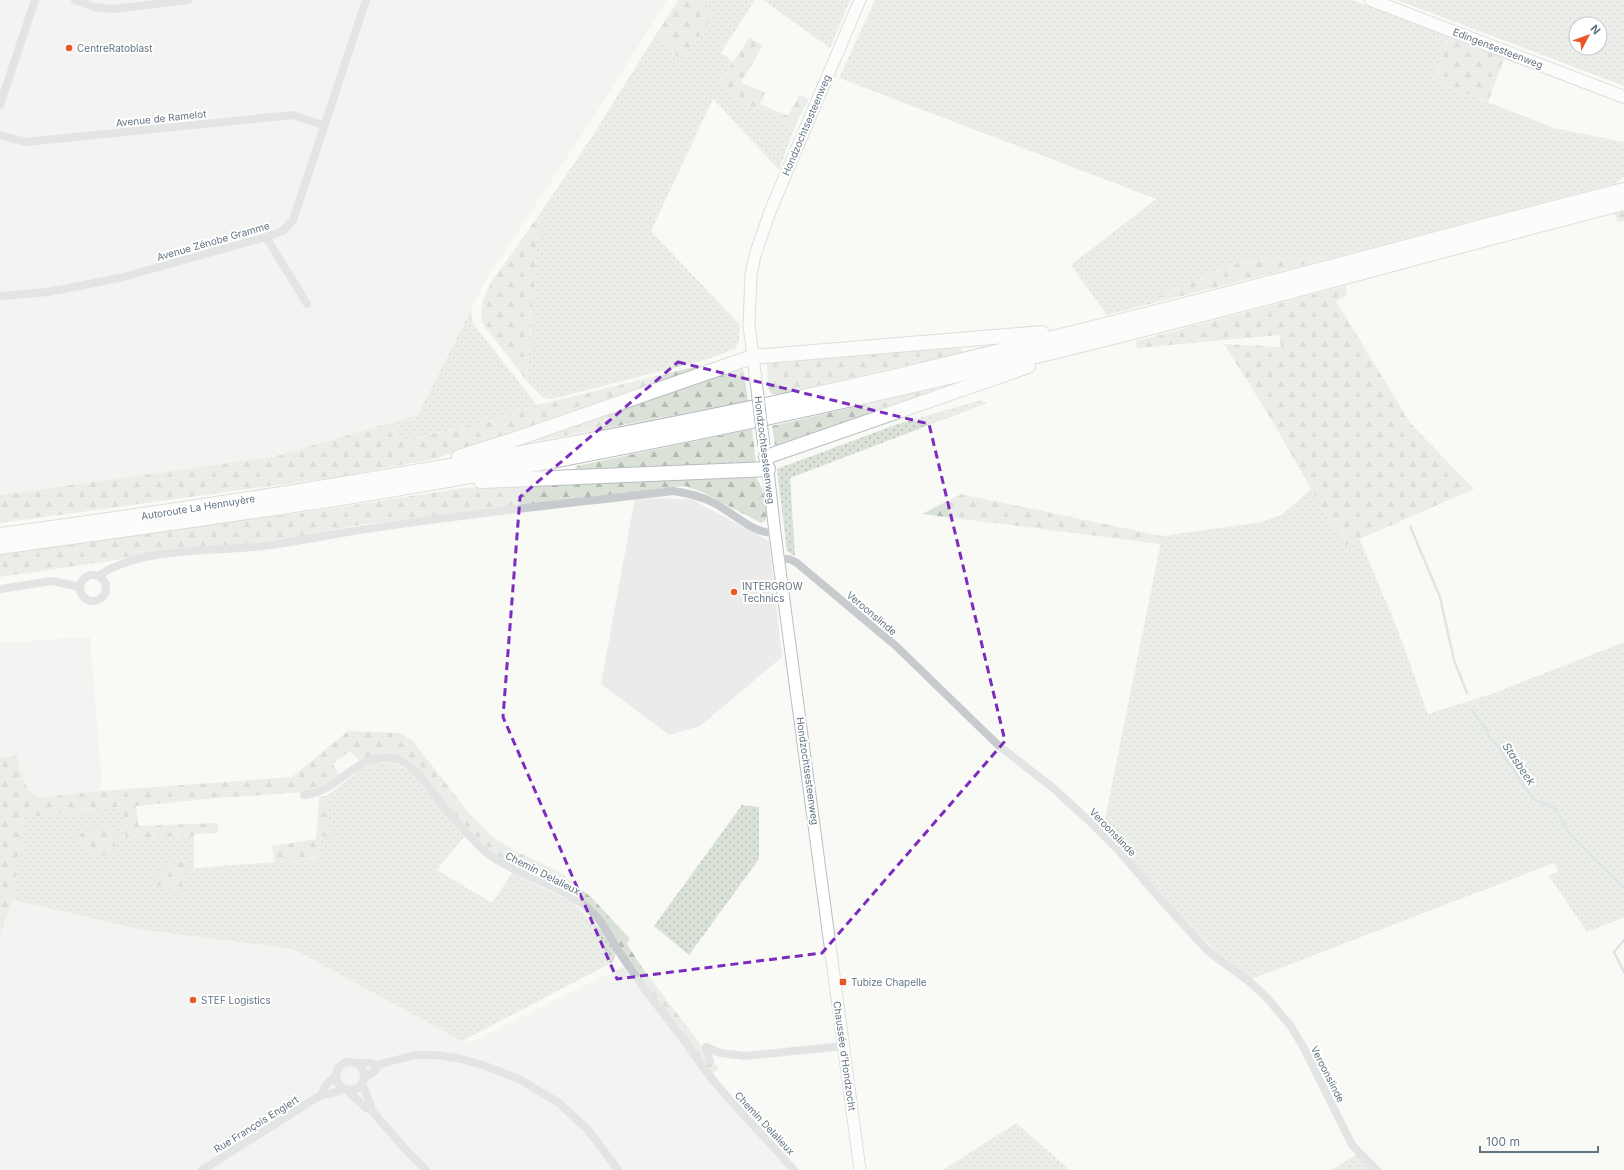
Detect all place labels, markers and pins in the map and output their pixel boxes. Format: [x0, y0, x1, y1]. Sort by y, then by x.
place label: CentreRatoblast [77, 42, 153, 54]
marker: CentreRatoblast [64, 43, 74, 53]
place label: INTERGROW Technics [742, 580, 803, 604]
marker: INTERGROW Technics [729, 587, 739, 597]
place label: Tubize Chapelle [851, 976, 927, 988]
marker: Tubize Chapelle [838, 977, 848, 987]
place label: STEF Logistics [201, 994, 271, 1006]
marker: STEF Logistics [188, 995, 198, 1005]

